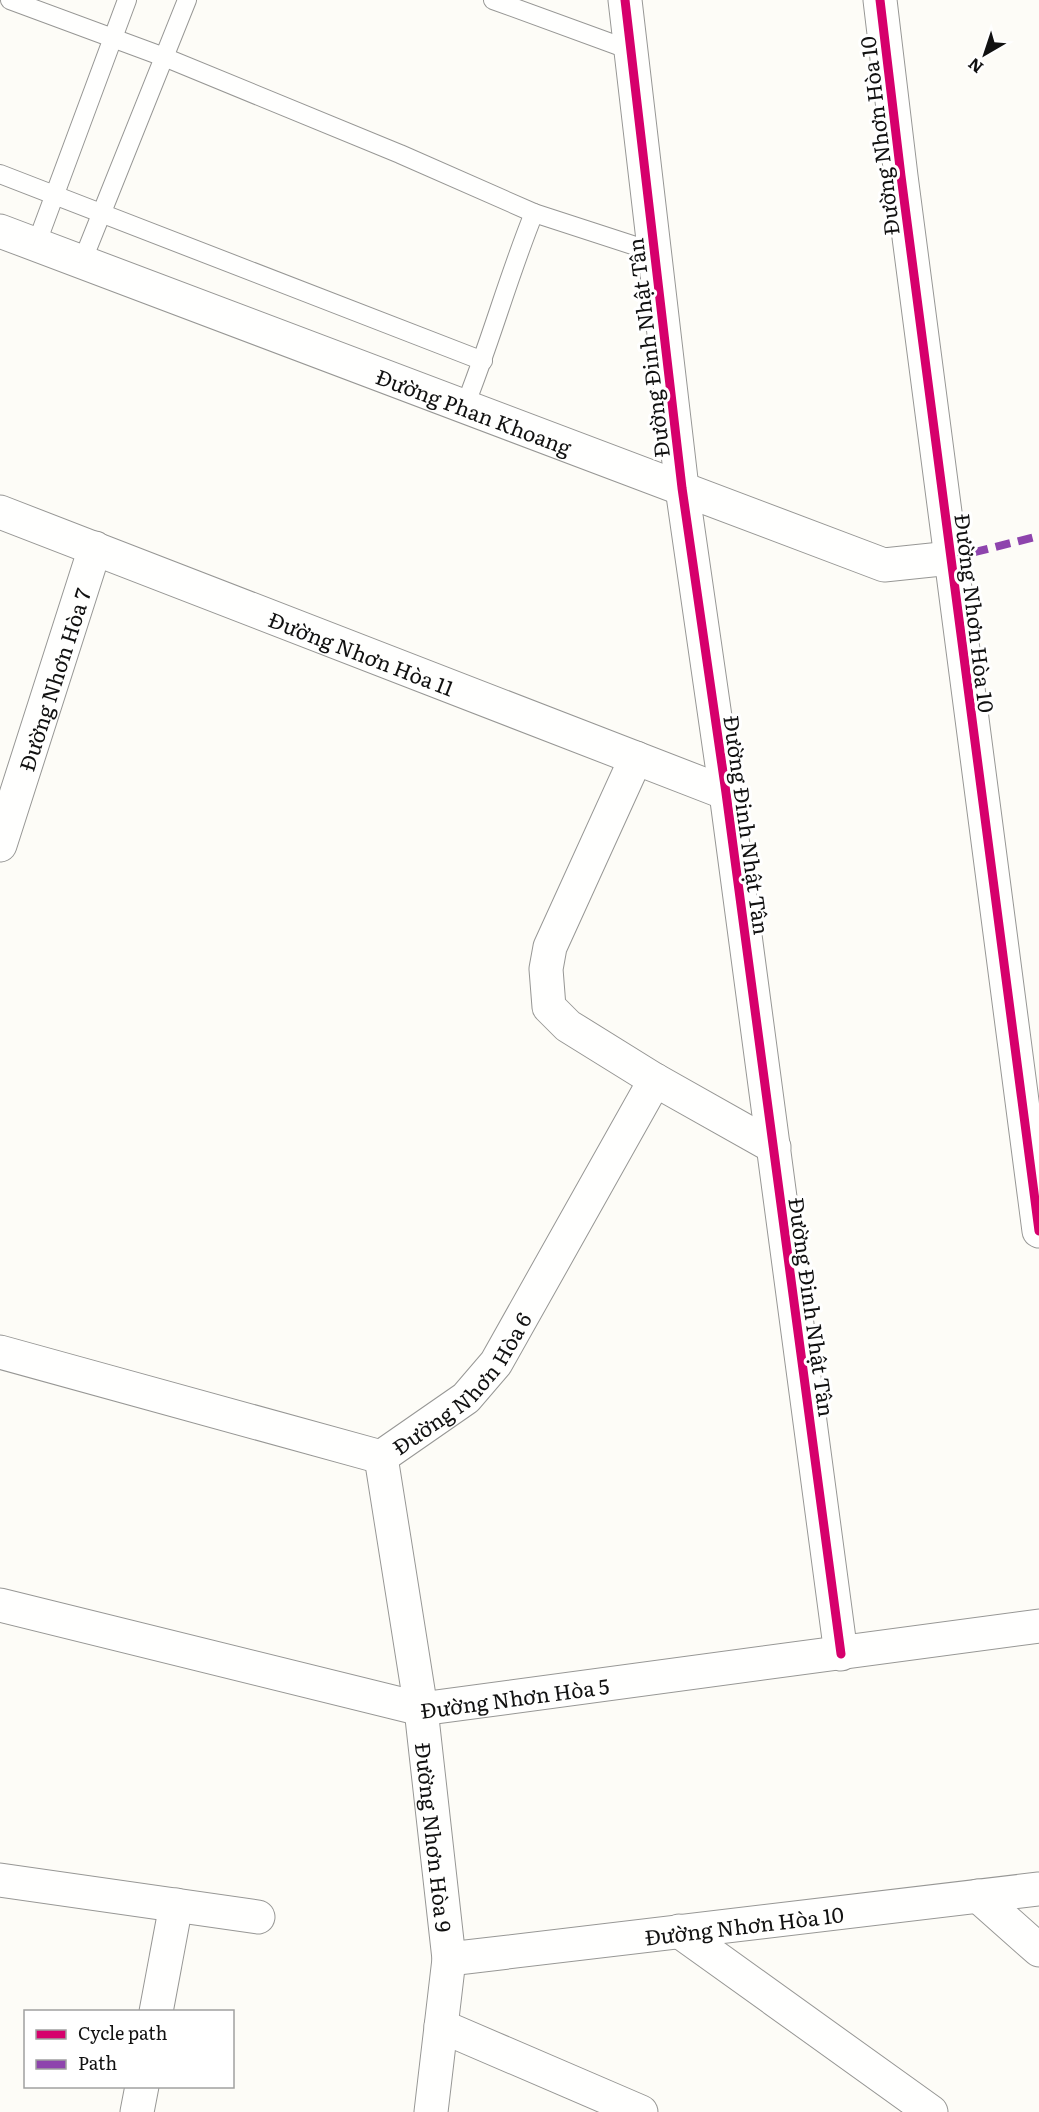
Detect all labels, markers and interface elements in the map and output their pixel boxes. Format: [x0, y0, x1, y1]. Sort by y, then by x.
north arrow [955, 24, 1015, 84]
street label: Đường Nhơn Hòa 10 [850, 35, 906, 237]
text: N [962, 53, 988, 80]
street label: Đường Đinh Nhật Tân [618, 236, 676, 460]
street label: Đường Phan Khoang [372, 359, 577, 461]
street label: Đường Nhơn Hòa 10 [948, 512, 1004, 714]
street label: Đường Nhơn Hòa 7 [9, 584, 97, 775]
street label: Đường Nhơn Hòa 11 [265, 602, 460, 702]
street label: Đường Đinh Nhật Tân [717, 713, 779, 937]
street label: Đường Đinh Nhật Tân [782, 1195, 844, 1419]
street label: Đường Nhơn Hòa 6 [385, 1306, 537, 1461]
street label: Đường Nhơn Hòa 5 [418, 1668, 611, 1724]
street label: Đường Nhơn Hòa 9 [409, 1741, 461, 1933]
street label: Đường Nhơn Hòa 10 [643, 1897, 845, 1951]
legend [24, 2010, 234, 2088]
text: Cycle path [78, 2019, 167, 2046]
text: Path [78, 2049, 117, 2076]

